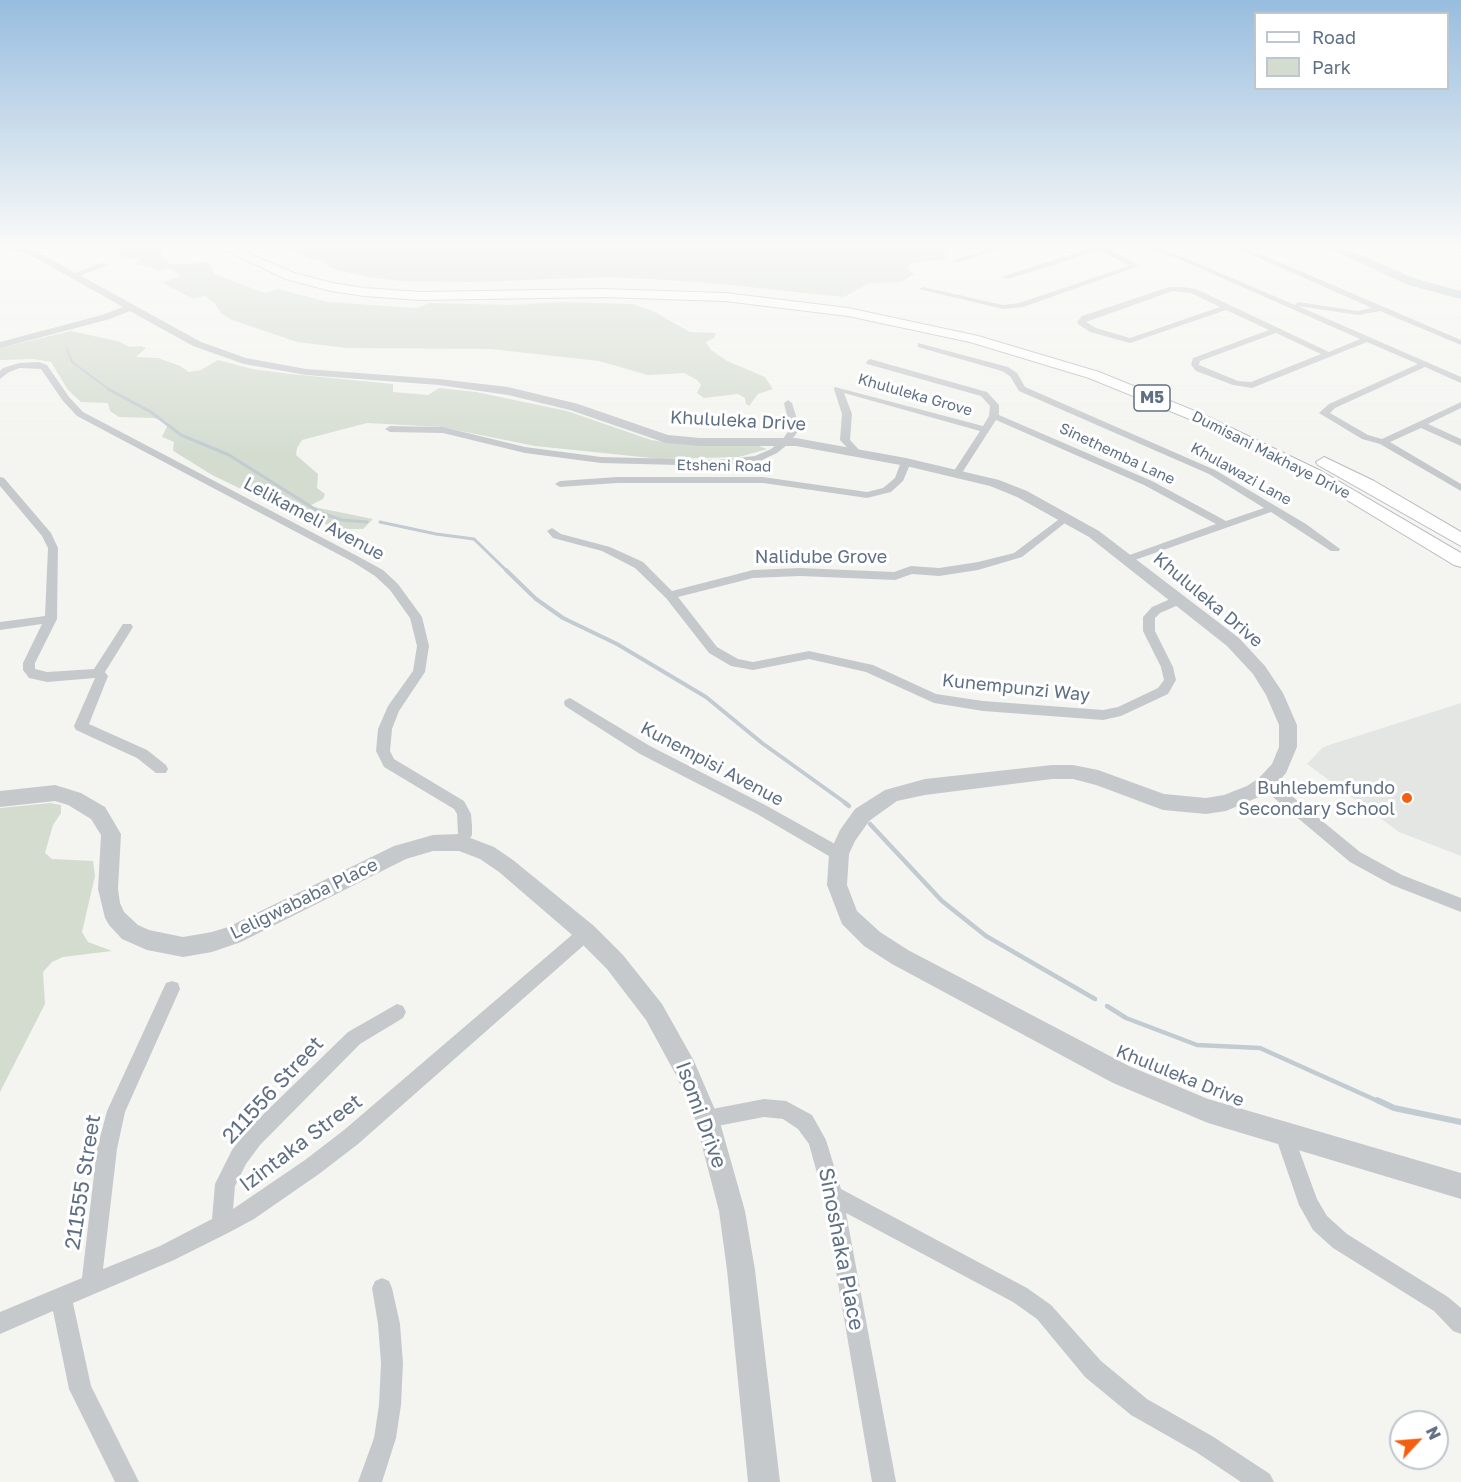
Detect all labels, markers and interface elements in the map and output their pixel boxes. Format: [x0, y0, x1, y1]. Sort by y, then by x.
legend [1254, 12, 1449, 90]
text: Road [1312, 26, 1356, 48]
text: Park [1312, 56, 1351, 78]
street label: Khululeka Grove [856, 370, 974, 420]
road number: M5 [1134, 385, 1170, 411]
street label: Khululeka Drive [669, 407, 807, 435]
street label: Dumisani Makhaye Drive [1189, 407, 1353, 503]
street label: Sinethemba Lane [1056, 419, 1178, 489]
street label: Khulawazi Lane [1187, 439, 1295, 509]
street label: Etsheni Road [676, 456, 772, 476]
street label: Lelikameli Avenue [240, 473, 388, 565]
street label: Nalidube Grove [755, 546, 887, 568]
street label: Khululeka Drive [1149, 548, 1267, 652]
street label: Kunempunzi Way [941, 670, 1091, 706]
street label: Kunempisi Avenue [637, 717, 787, 811]
place label: Buhlebemfundo Secondary School [1238, 777, 1395, 820]
marker: Buhlebemfundo Secondary School [1400, 791, 1414, 805]
street label: Leligwababa Place [227, 854, 381, 944]
street label: 211556 Street [217, 1031, 329, 1149]
street label: Khululeka Drive [1113, 1040, 1247, 1112]
street label: Isomi Drive [670, 1058, 732, 1172]
street label: Izintaka Street [235, 1089, 367, 1197]
street label: 211555 Street [60, 1113, 106, 1251]
street label: Sinoshaka Place [813, 1165, 869, 1333]
north arrow [1389, 1410, 1449, 1470]
text: N [1422, 1423, 1445, 1443]

